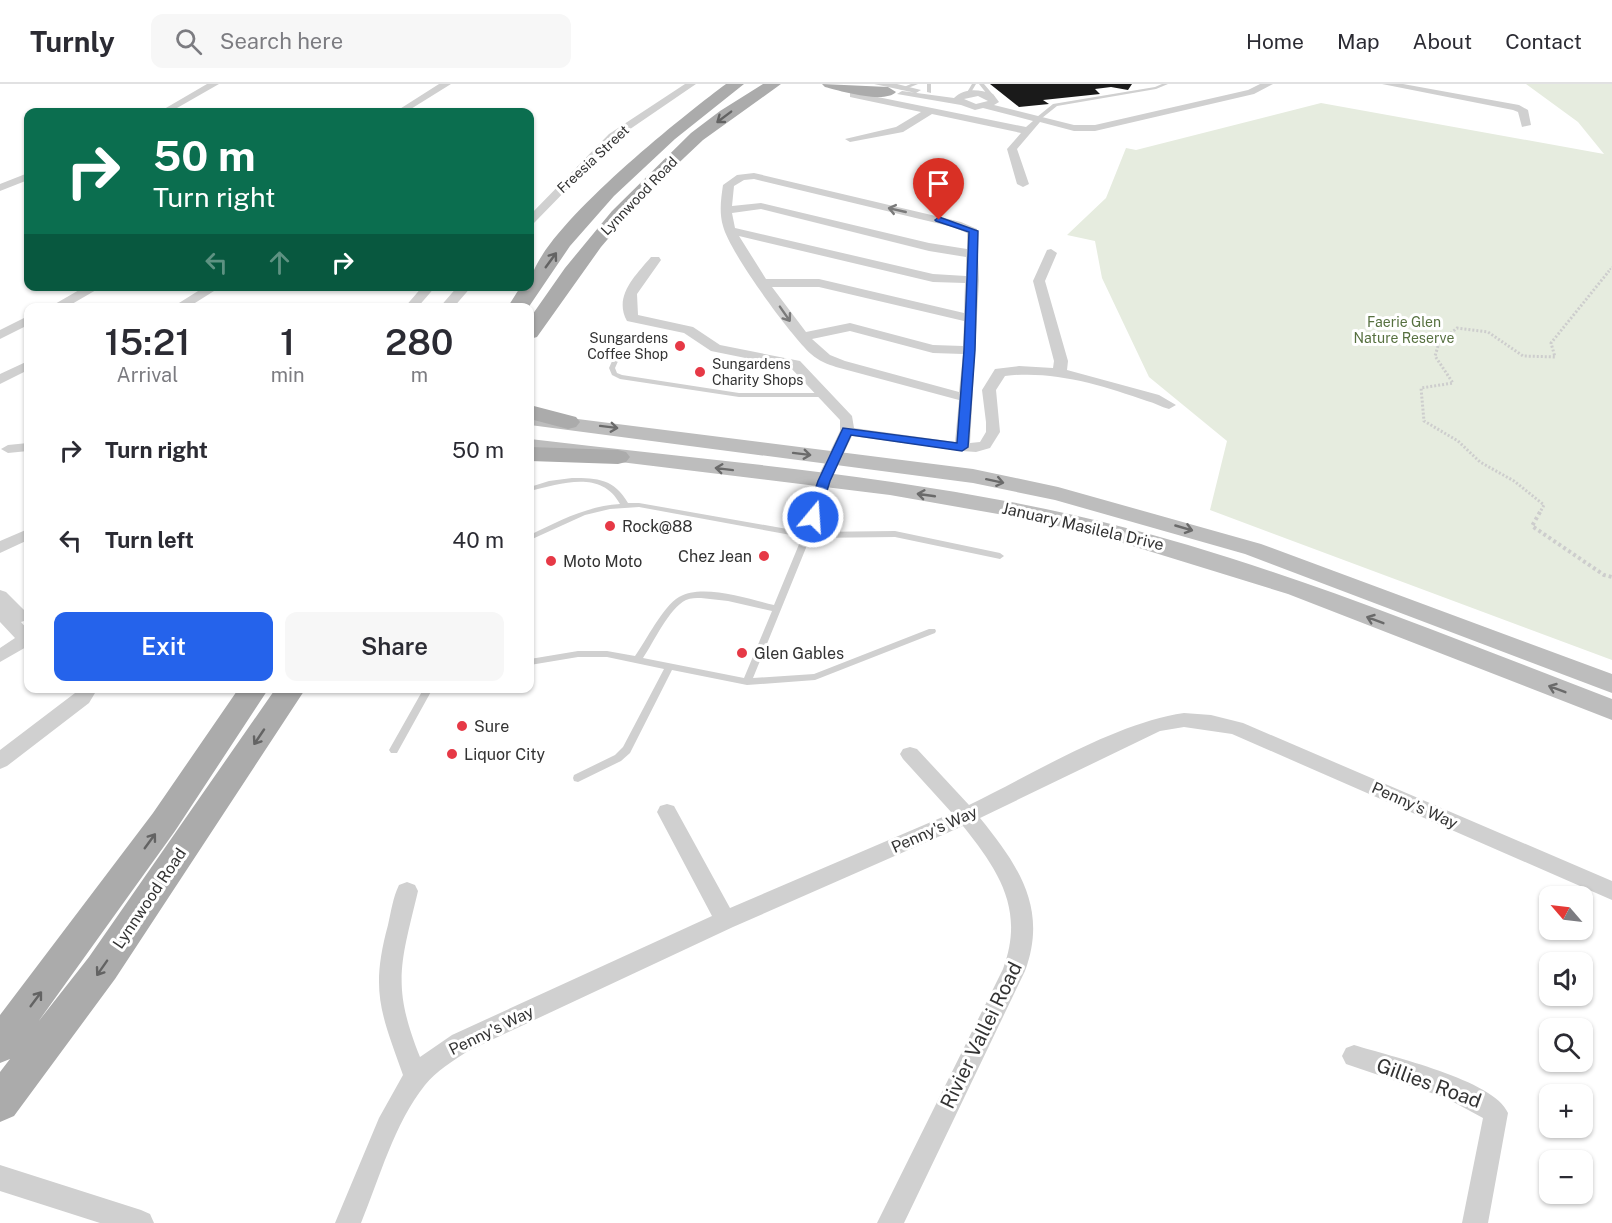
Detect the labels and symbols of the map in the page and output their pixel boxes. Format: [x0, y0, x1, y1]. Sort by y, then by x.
one-way arrow [717, 110, 733, 123]
street label: Freesia Street [554, 122, 632, 196]
street label: Lynnwood Road [598, 154, 680, 238]
pin [913, 158, 964, 220]
one-way arrow [888, 203, 907, 215]
one-way arrow [545, 253, 557, 269]
one-way arrow [779, 305, 791, 322]
park label: Faerie Glen Nature Reserve [1354, 314, 1454, 346]
place label: Sungardens Coffee Shop [587, 330, 668, 362]
marker: Sungardens Coffee Shop [673, 339, 687, 353]
place label: Sungardens Charity Shops [712, 356, 803, 388]
marker: Sungardens Charity Shops [693, 365, 707, 379]
one-way arrow [598, 422, 618, 433]
one-way arrow [791, 449, 811, 460]
one-way arrow [715, 463, 735, 474]
one-way arrow [985, 476, 1004, 487]
position arrow [781, 485, 845, 549]
one-way arrow [916, 489, 936, 500]
street label: January Masilela Drive [1000, 499, 1166, 554]
place label: Rock@88 [622, 517, 693, 536]
marker: Rock@88 [603, 519, 617, 533]
one-way arrow [1174, 523, 1193, 534]
place label: Chez Jean [678, 547, 752, 566]
marker: Chez Jean [757, 549, 771, 563]
place label: Moto Moto [563, 552, 642, 571]
marker: Moto Moto [544, 554, 558, 568]
one-way arrow [1366, 613, 1385, 624]
place label: Glen Gables [754, 644, 844, 663]
marker: Glen Gables [735, 646, 749, 660]
one-way arrow [1549, 683, 1567, 694]
place label: Sure [474, 717, 509, 736]
marker: Sure [455, 719, 469, 733]
one-way arrow [253, 728, 265, 745]
place label: Liquor City [464, 745, 545, 764]
marker: Liquor City [445, 747, 459, 761]
street label: Penny's Way [1369, 778, 1461, 833]
street label: Penny's Way [888, 802, 981, 857]
one-way arrow [144, 834, 157, 850]
street label: Lynnwood Road [109, 844, 190, 952]
north arrow [1539, 886, 1593, 940]
street label: Rivier Vallei Road [935, 958, 1027, 1112]
one-way arrow [96, 959, 108, 975]
one-way arrow [29, 991, 42, 1007]
street label: Penny's Way [446, 1002, 537, 1059]
street label: Gillies Road [1373, 1053, 1485, 1113]

